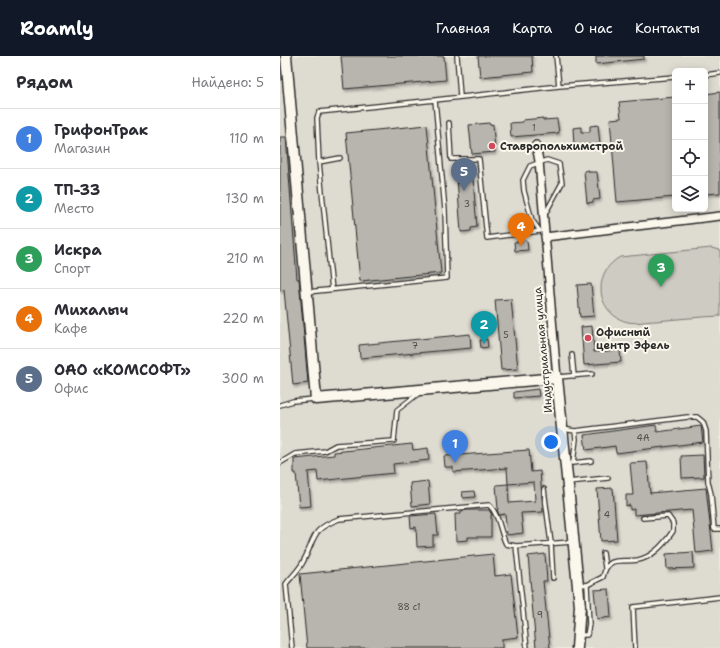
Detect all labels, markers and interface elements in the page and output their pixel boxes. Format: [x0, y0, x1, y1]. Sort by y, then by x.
text: Roamly [20, 16, 94, 41]
text: Главная [436, 19, 490, 37]
text: Карта [512, 19, 552, 37]
text: О нас [574, 19, 613, 37]
text: Контакты [635, 19, 700, 37]
map controls [672, 68, 708, 212]
button: + [672, 68, 708, 104]
text: Рядом [16, 71, 73, 93]
text: Найдено: 5 [191, 74, 264, 91]
button: − [672, 104, 708, 140]
text: ГрифонТрак [54, 120, 148, 140]
house number: 1 [532, 122, 536, 134]
text: 1 [26, 130, 32, 147]
text: 110 m [229, 130, 264, 147]
place label: Ставропольхимстрой [500, 139, 623, 154]
text: Магазин [54, 140, 110, 157]
button: locate [672, 140, 708, 176]
marker: Ставропольхимстрой [487, 141, 497, 151]
pin: 5 [451, 158, 477, 191]
button: layers [672, 176, 708, 212]
text: ТП-33 [54, 180, 100, 200]
text: 2 [24, 190, 34, 207]
text: 130 m [226, 190, 264, 207]
house number: 3 [464, 198, 470, 210]
text: Место [54, 200, 94, 217]
pin: 4 [508, 213, 534, 246]
text: Искра [54, 240, 102, 260]
text: 3 [24, 250, 34, 267]
text: 210 m [226, 250, 264, 267]
pin: 3 [648, 254, 674, 287]
text: Спорт [54, 260, 90, 277]
street label: Индустриальная улица [530, 286, 556, 413]
text: Михалыч [54, 300, 128, 320]
text: 4 [24, 310, 34, 327]
text: 220 m [222, 310, 264, 327]
pin: 2 [471, 311, 497, 344]
text: Кафе [54, 320, 88, 337]
place label: Офисный центр Эфель [596, 325, 670, 353]
house number: 5 [503, 329, 509, 341]
marker: Офисный центр Эфель [583, 333, 593, 343]
house number: 7 [412, 340, 418, 352]
text: ОАО «КОМСОФТ» [54, 360, 191, 380]
text: 5 [25, 370, 33, 387]
text: 300 m [221, 370, 264, 387]
text: Офис [54, 380, 89, 397]
pin: 1 [442, 430, 468, 463]
your location [541, 432, 561, 452]
house number: 4А [637, 432, 650, 444]
house number: 4 [604, 509, 610, 521]
house number: 88 с1 [397, 601, 421, 613]
house number: 9 [537, 609, 543, 621]

